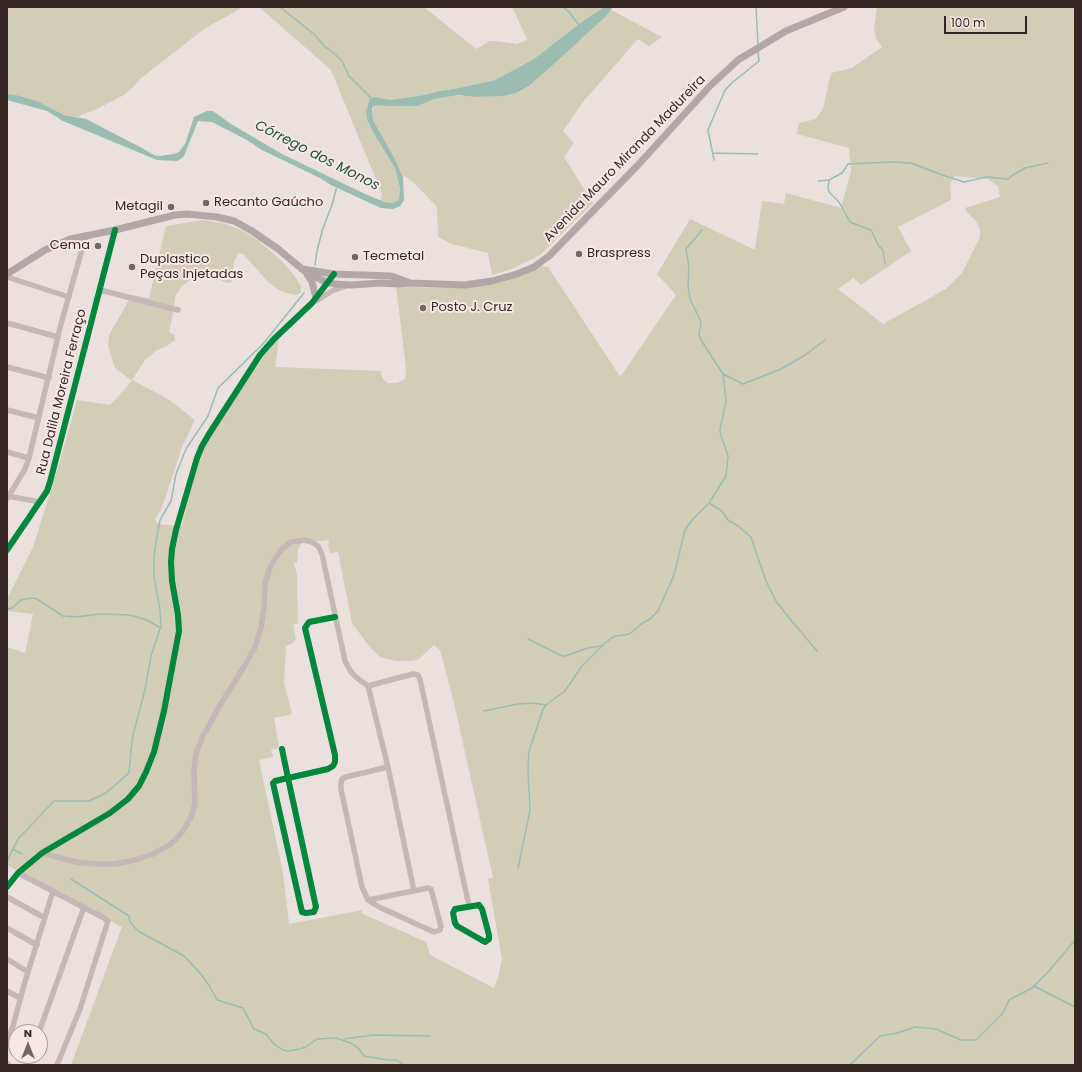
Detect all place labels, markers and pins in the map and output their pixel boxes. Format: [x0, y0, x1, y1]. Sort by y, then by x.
place label: Recanto Gaúcho [214, 195, 323, 211]
marker: Recanto Gaúcho [201, 198, 211, 208]
place label: Metagil [115, 199, 163, 215]
marker: Metagil [166, 202, 176, 212]
place label: Cema [50, 238, 90, 254]
marker: Cema [93, 241, 103, 251]
place label: Braspress [587, 246, 651, 262]
place label: Tecmetal [363, 249, 424, 265]
marker: Braspress [574, 249, 584, 259]
place label: Duplastico Peças Injetadas [140, 252, 243, 283]
marker: Tecmetal [350, 252, 360, 262]
marker: Duplastico Peças Injetadas [127, 262, 137, 272]
place label: Posto J. Cruz [431, 300, 512, 316]
marker: Posto J. Cruz [418, 303, 428, 313]

